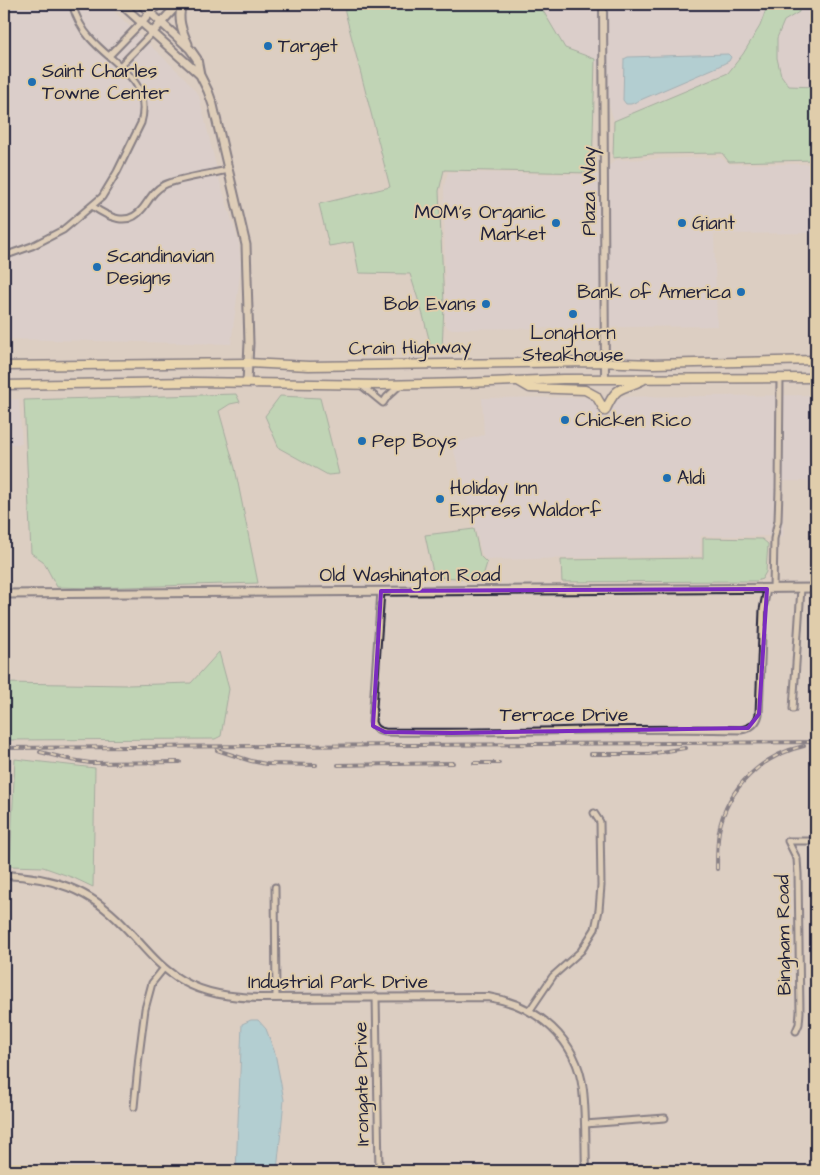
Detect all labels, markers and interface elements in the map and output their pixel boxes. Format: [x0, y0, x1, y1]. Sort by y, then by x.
place label: Target [278, 33, 338, 61]
marker: Target [262, 40, 274, 52]
place label: Saint Charles Towne Center [42, 58, 169, 107]
marker: Saint Charles Towne Center [26, 76, 38, 88]
street label: Plaza Way [576, 146, 604, 236]
place label: MOM's Organic Market [415, 199, 546, 248]
place label: Giant [692, 210, 735, 237]
marker: MOM's Organic Market [550, 217, 562, 229]
marker: Giant [676, 217, 688, 229]
place label: Scandinavian Designs [107, 243, 214, 293]
marker: Scandinavian Designs [91, 261, 103, 273]
place label: Bank of America [577, 279, 731, 306]
marker: Bank of America [735, 286, 747, 298]
place label: Bob Evans [384, 291, 476, 318]
marker: Bob Evans [480, 298, 492, 310]
marker: LongHorn Steakhouse [567, 308, 579, 320]
place label: LongHorn Steakhouse [522, 320, 624, 369]
street label: Crain Highway [348, 333, 472, 364]
place label: Chicken Rico [575, 407, 691, 434]
marker: Chicken Rico [559, 414, 571, 426]
place label: Pep Boys [372, 428, 457, 456]
marker: Pep Boys [356, 435, 368, 447]
place label: Aldi [677, 465, 705, 492]
marker: Aldi [661, 472, 673, 484]
place label: Holiday Inn Express Waldorf [450, 475, 602, 524]
marker: Holiday Inn Express Waldorf [434, 493, 446, 505]
street label: Old Washington Road [320, 562, 501, 590]
street label: Terrace Drive [500, 702, 628, 729]
street label: Bingham Road [769, 874, 800, 996]
street label: Industrial Park Drive [248, 969, 428, 996]
street label: Irongate Drive [347, 1022, 378, 1146]

